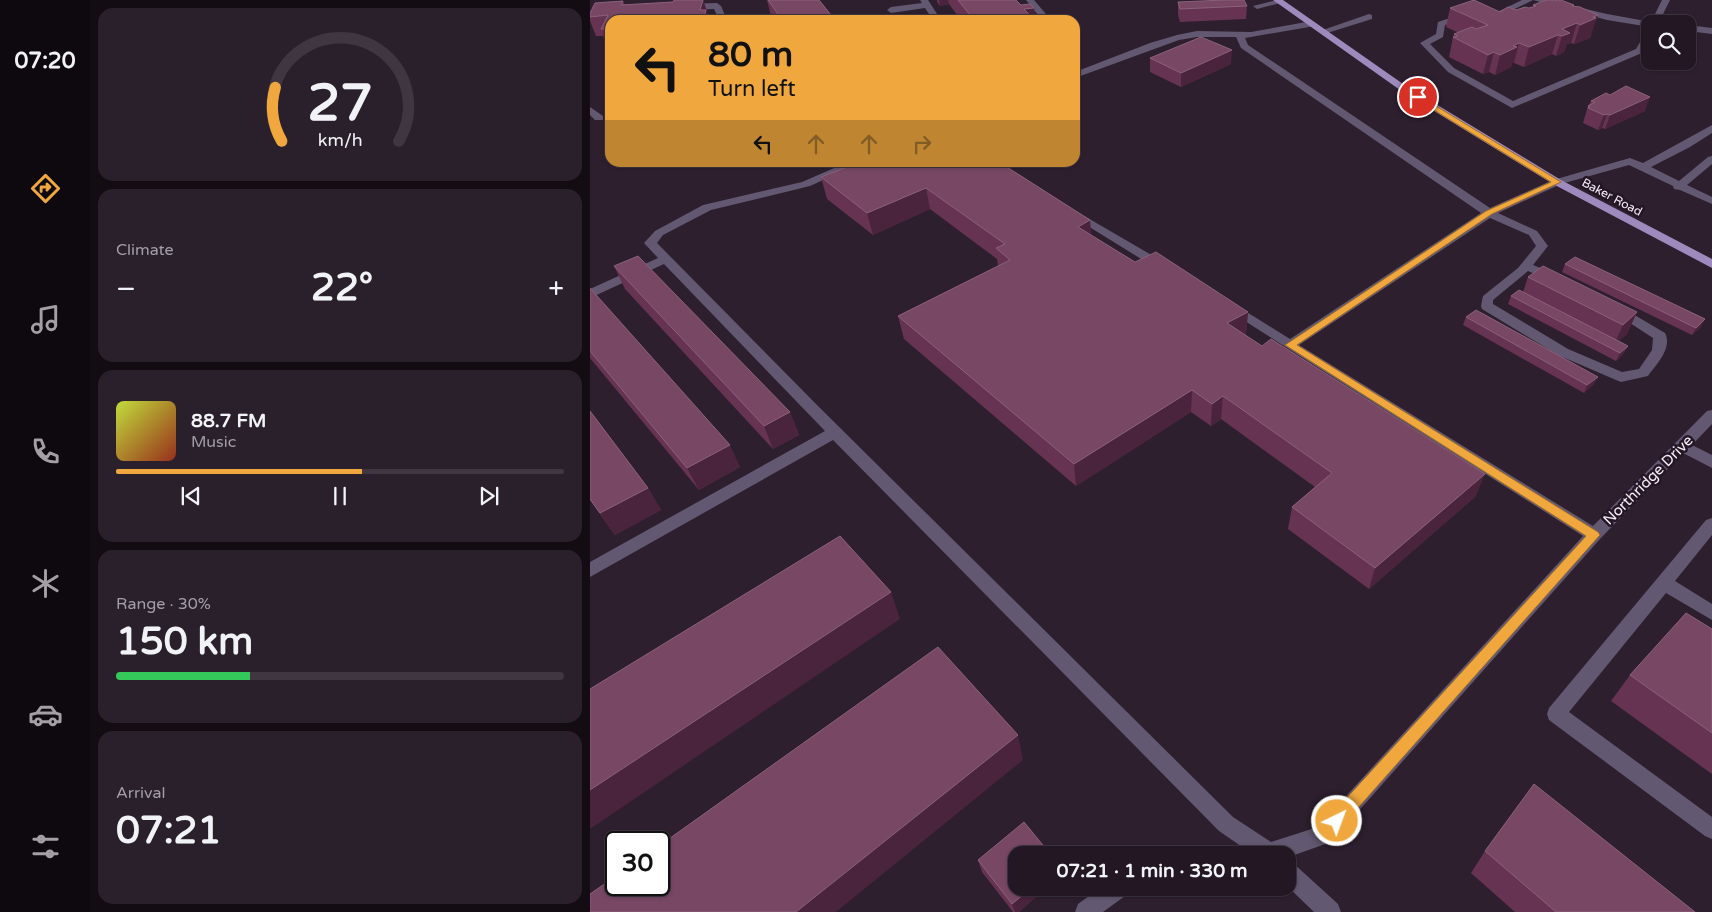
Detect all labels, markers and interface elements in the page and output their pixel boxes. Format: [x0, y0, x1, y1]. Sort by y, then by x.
map controls [1641, 15, 1696, 70]
button: search [1641, 15, 1696, 70]
text: 80 m [708, 34, 793, 76]
icon: left [625, 35, 690, 100]
text: 07:20 [15, 48, 75, 74]
text: 27 [307, 72, 373, 135]
text: Turn left [708, 76, 796, 102]
pin [1397, 76, 1439, 118]
icon: arrive [1404, 83, 1432, 111]
text: km/h [318, 130, 362, 151]
icon: left [749, 130, 777, 158]
icon: ahead [802, 130, 830, 158]
icon: ahead [855, 130, 883, 158]
icon: right [908, 130, 936, 158]
icon: directions [28, 171, 63, 206]
street label: Baker Road [1580, 175, 1644, 219]
text: Climate [116, 240, 174, 260]
text: 22° [311, 265, 373, 311]
text: − [116, 272, 136, 306]
text: + [548, 272, 564, 306]
icon: music [28, 302, 63, 337]
text: 88.7 FM [191, 410, 266, 432]
street label: Northridge Drive [1599, 431, 1697, 529]
text: Music [191, 432, 236, 452]
icon: phone [28, 434, 63, 469]
icon: previous [177, 482, 205, 510]
icon: pause [326, 482, 354, 510]
icon: next [475, 482, 503, 510]
icon: climate [28, 566, 63, 601]
text: Range · 30% [116, 594, 211, 614]
text: 150 km [116, 619, 253, 665]
icon: car [28, 697, 63, 732]
text: Arrival [116, 783, 165, 803]
position arrow [1310, 794, 1362, 846]
text: 07:21 [116, 808, 221, 854]
icon: filters [28, 829, 63, 864]
speed limit sign: 30 [605, 831, 670, 896]
text: 07:21 · 1 min · 330 m [1056, 860, 1248, 882]

